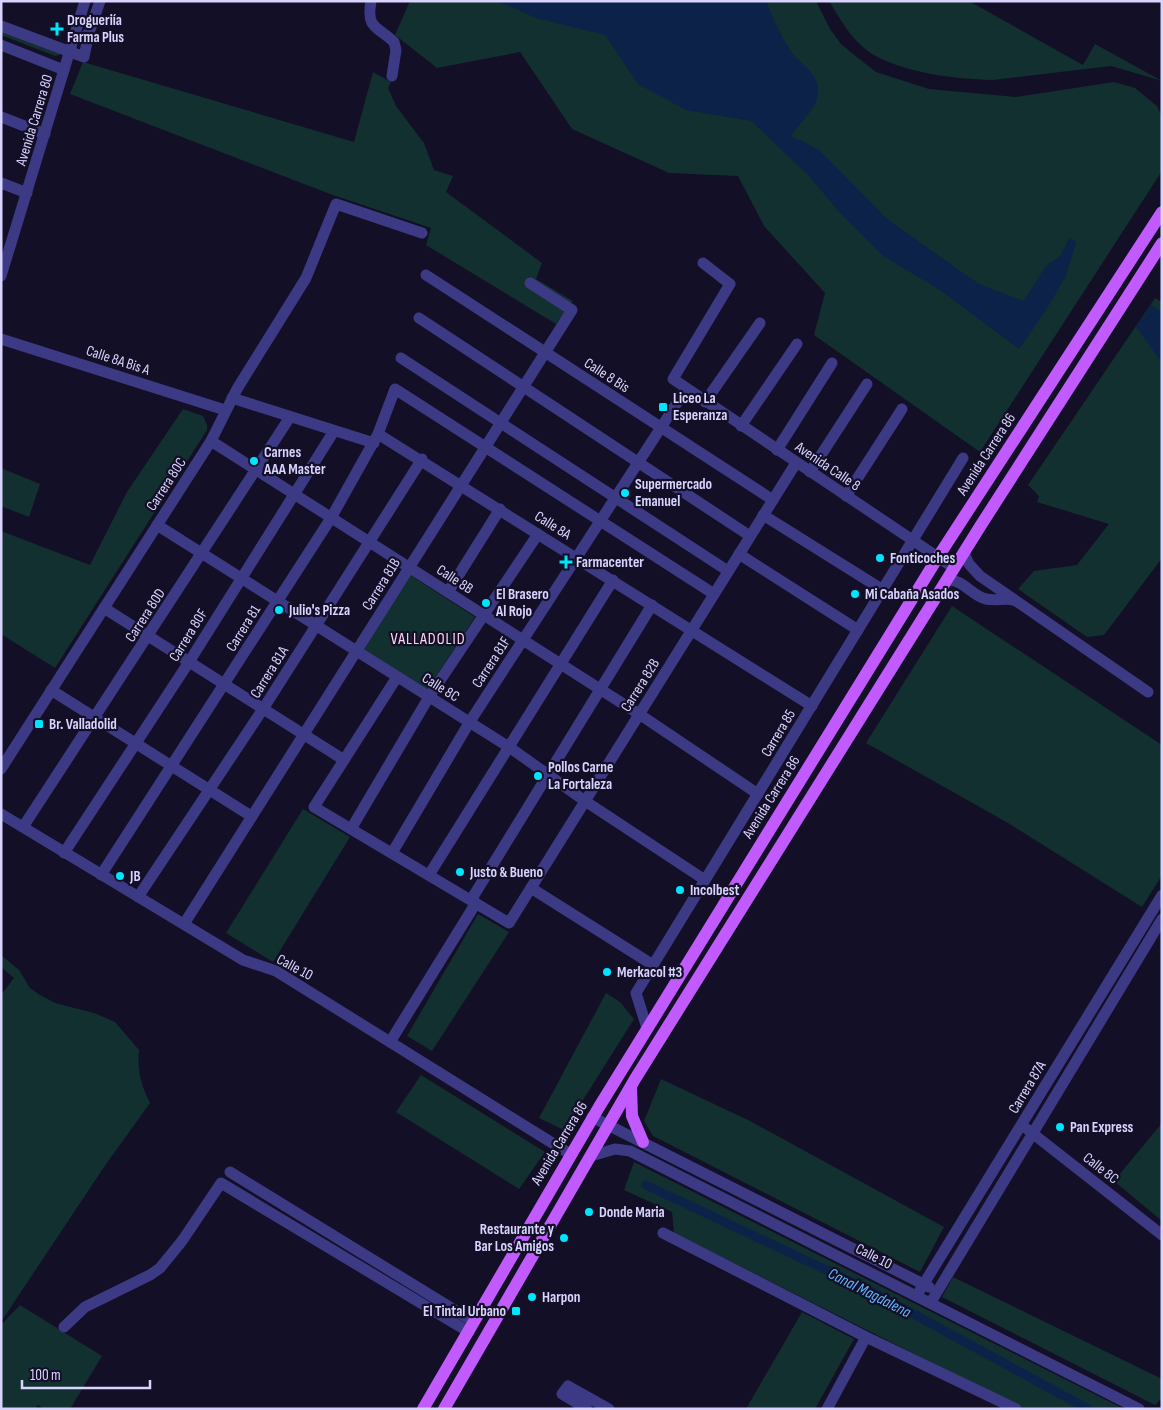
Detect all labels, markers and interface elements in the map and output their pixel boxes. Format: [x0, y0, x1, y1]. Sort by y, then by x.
place label: Drogueriía Farma Plus [67, 11, 124, 47]
marker: Drogueriía Farma Plus [51, 23, 63, 35]
street label: Avenida Carrera 80 [11, 72, 57, 169]
street label: Calle 8A Bis A [84, 341, 153, 380]
street label: Calle 8 Bis [580, 354, 633, 397]
place label: Liceo La Esperanza [673, 389, 727, 425]
marker: Liceo La Esperanza [657, 401, 669, 413]
street label: Avenida Carrera 86 [952, 410, 1020, 500]
street label: Avenida Calle 8 [791, 437, 864, 495]
place label: Carnes AAA Master [263, 443, 326, 479]
street label: Carrera 80C [142, 454, 191, 515]
marker: Carnes AAA Master [248, 455, 260, 467]
place label: Supermercado Emanuel [635, 475, 712, 511]
marker: Supermercado Emanuel [619, 487, 631, 499]
street label: Calle 8A [531, 507, 575, 544]
place label: Fonticoches [890, 549, 955, 568]
marker: Fonticoches [874, 552, 886, 564]
place label: Farmacenter [576, 553, 644, 572]
street label: Carrera 81B [358, 554, 405, 614]
marker: Farmacenter [560, 556, 572, 568]
street label: Calle 8B [433, 561, 477, 598]
street label: Carrera 80D [121, 585, 170, 646]
place label: El Brasero Al Rojo [495, 585, 549, 621]
place label: Mi Cabaña Asados [865, 585, 960, 604]
marker: Mi Cabaña Asados [849, 588, 861, 600]
marker: El Brasero Al Rojo [480, 597, 492, 609]
street label: Carrera 81 [222, 601, 265, 655]
place label: Julio's Pizza [288, 601, 350, 620]
marker: Julio's Pizza [273, 604, 285, 616]
street label: Carrera 80F [165, 605, 212, 665]
district label: VALLADOLID [390, 630, 466, 649]
street label: Carrera 81F [468, 633, 515, 691]
street label: Carrera 81A [246, 642, 293, 702]
street label: Carrera 82B [617, 655, 664, 715]
street label: Calle 8C [418, 669, 463, 706]
street label: Carrera 85 [757, 706, 800, 760]
place label: Br. Valladolid [49, 715, 117, 734]
marker: Br. Valladolid [33, 718, 45, 730]
street label: Avenida Carrera 86 [738, 752, 804, 843]
place label: Pollos Carne La Fortaleza [548, 758, 613, 794]
marker: Pollos Carne La Fortaleza [532, 770, 544, 782]
place label: Justo & Bueno [469, 863, 543, 882]
marker: Justo & Bueno [454, 866, 466, 878]
place label: JB [129, 867, 141, 886]
marker: JB [114, 870, 126, 882]
place label: Incolbest [690, 881, 740, 900]
marker: Incolbest [674, 884, 686, 896]
street label: Calle 10 [273, 950, 316, 985]
place label: Merkacol #3 [617, 963, 682, 982]
marker: Merkacol #3 [601, 966, 613, 978]
street label: Carrera 87A [1004, 1057, 1051, 1117]
street label: Avenida Carrera 86 [527, 1098, 592, 1189]
place label: Pan Express [1070, 1118, 1134, 1137]
marker: Pan Express [1054, 1121, 1066, 1133]
street label: Calle 8C [1079, 1148, 1123, 1188]
place label: Donde Maria [599, 1203, 665, 1222]
marker: Donde Maria [583, 1206, 595, 1218]
place label: Restaurante y Bar Los Amigos [474, 1220, 555, 1256]
marker: Restaurante y Bar Los Amigos [558, 1232, 570, 1244]
street label: Calle 10 [852, 1239, 895, 1274]
water label: Canal Magdalena [825, 1264, 914, 1323]
place label: Harpon [542, 1288, 580, 1307]
marker: Harpon [526, 1291, 538, 1303]
place label: El Tintal Urbano [423, 1302, 506, 1321]
marker: El Tintal Urbano [510, 1305, 522, 1317]
scale bar [22, 1358, 150, 1390]
text: 100 m [30, 1366, 61, 1385]

